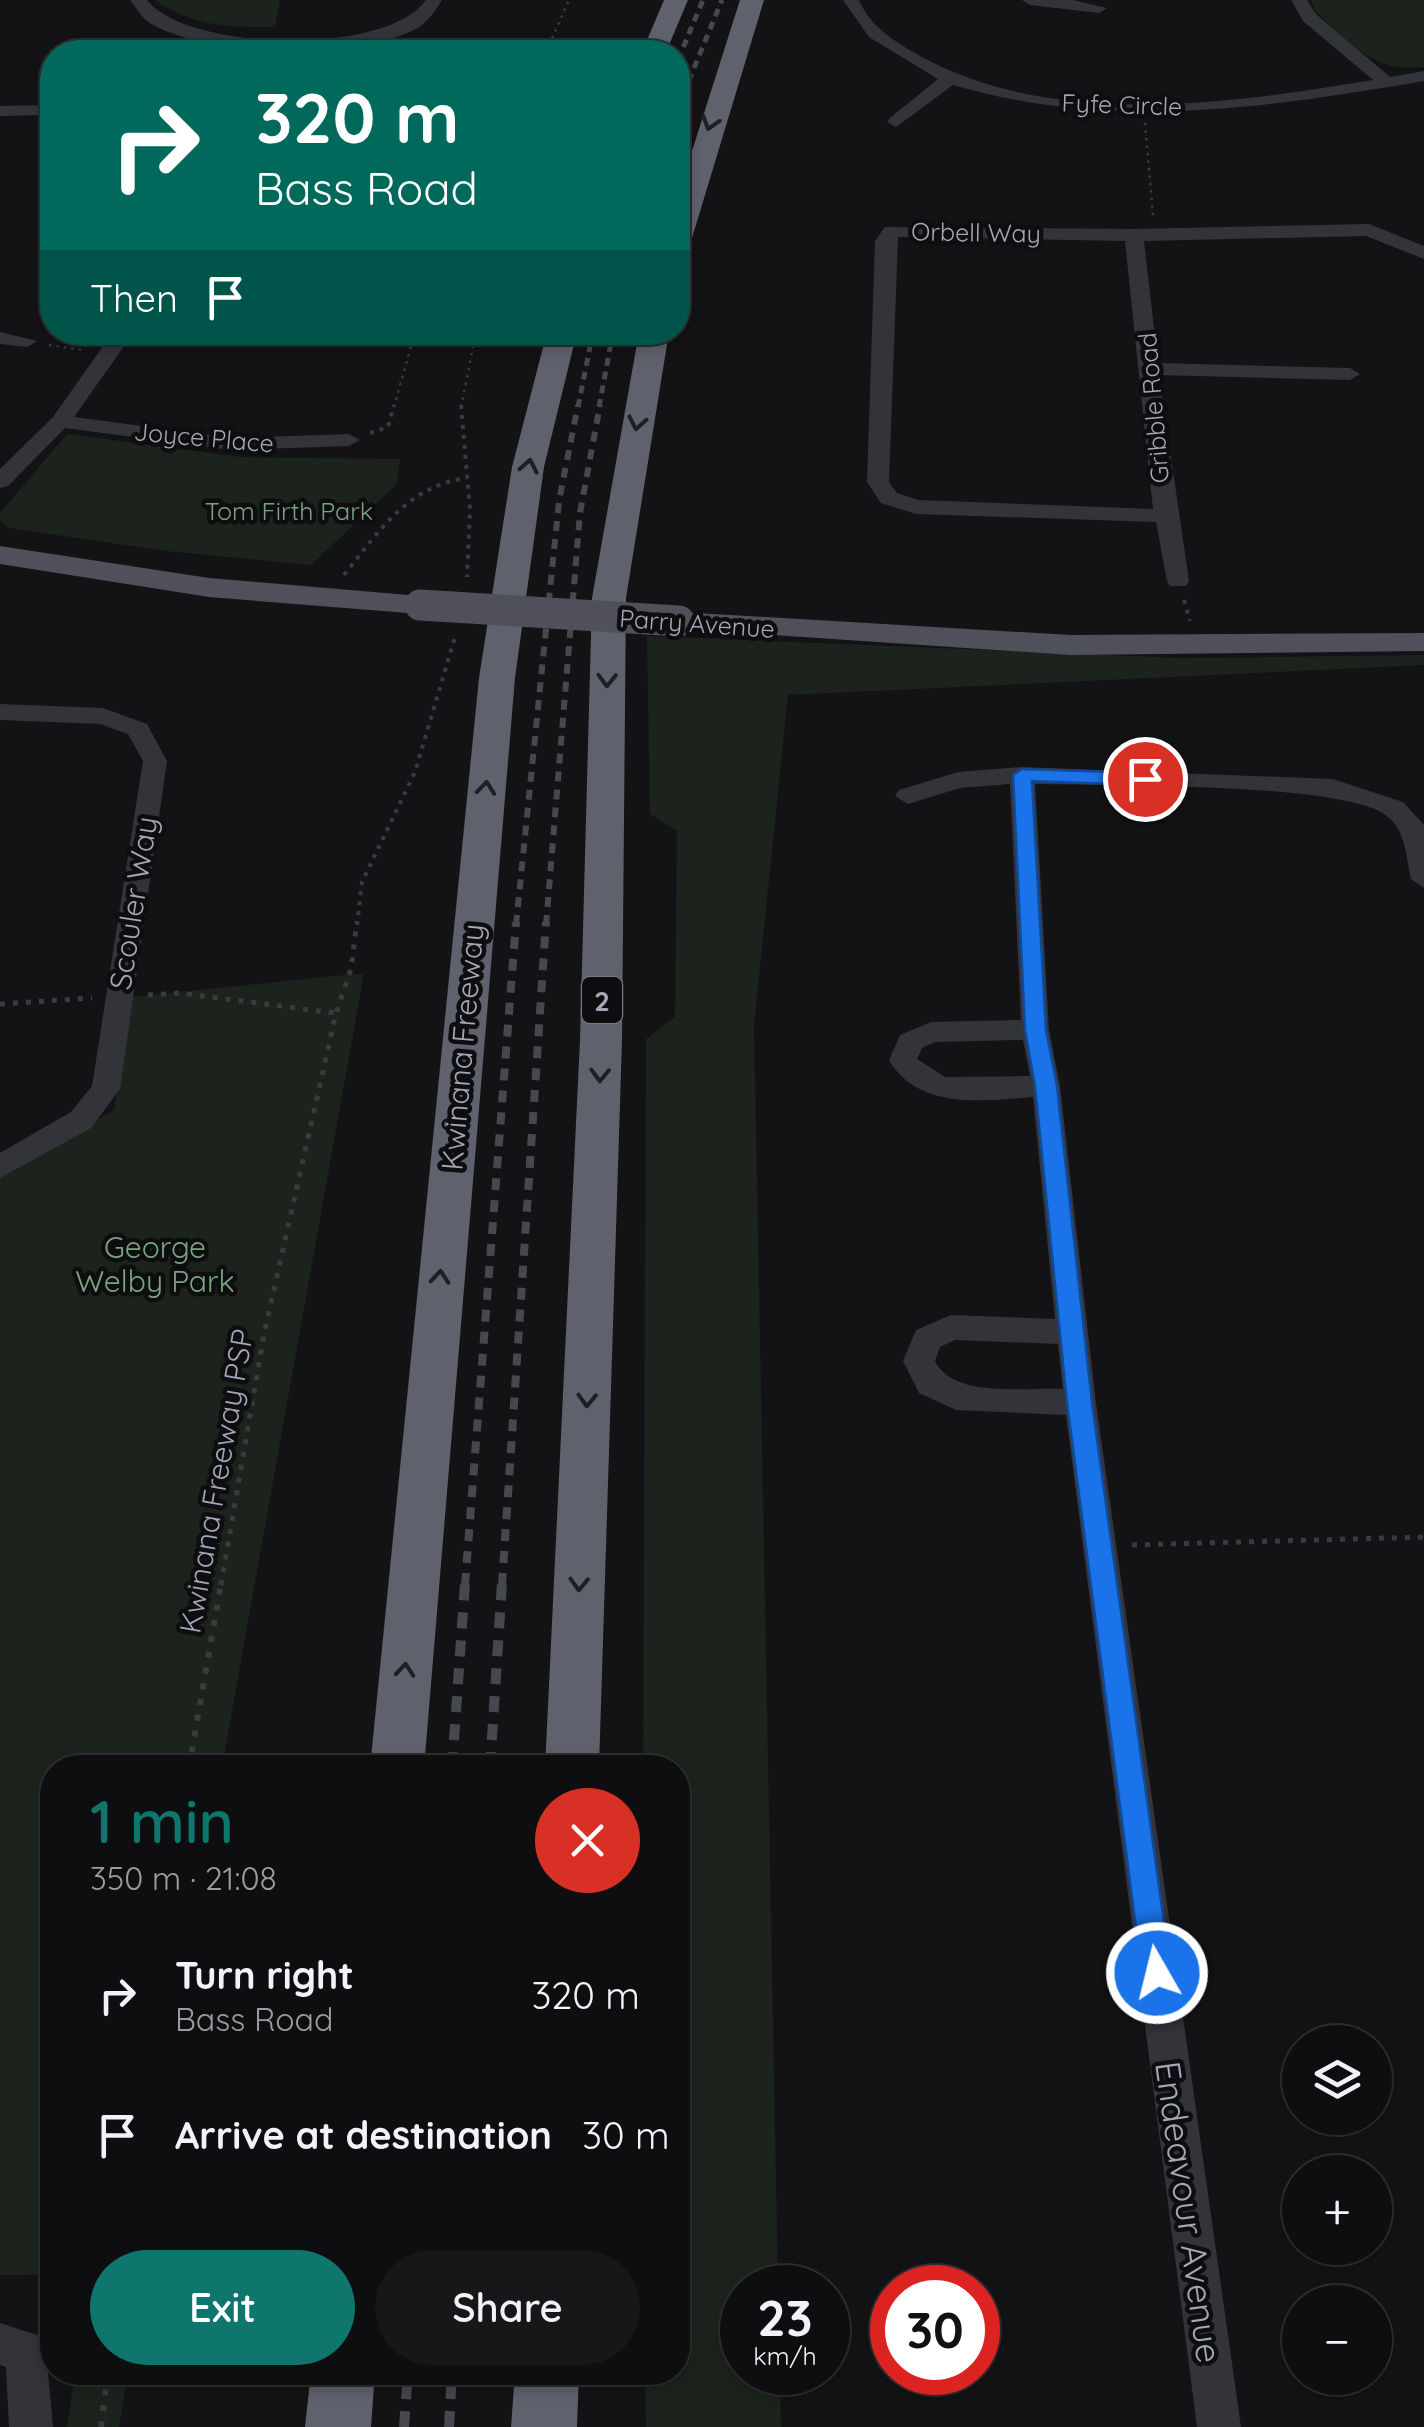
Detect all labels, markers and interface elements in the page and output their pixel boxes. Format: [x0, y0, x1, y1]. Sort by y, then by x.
text: 320 m [255, 73, 460, 161]
icon: right [90, 80, 220, 210]
street label: Fyfe Circle [1061, 86, 1183, 122]
one-way arrow [701, 114, 722, 131]
text: Bass Road [255, 160, 478, 216]
street label: Orbell Way [911, 215, 1041, 249]
icon: arrive [198, 270, 253, 325]
text: Then [90, 274, 178, 322]
street label: Gribble Road [1131, 331, 1175, 485]
street label: Joyce Place [133, 415, 275, 459]
one-way arrow [627, 415, 648, 431]
one-way arrow [517, 458, 538, 475]
park label: Tom Firth Park [205, 495, 373, 526]
street label: Parry Avenue [618, 602, 776, 644]
one-way arrow [597, 673, 618, 689]
pin [1103, 737, 1188, 822]
icon: arrive [1118, 752, 1173, 807]
one-way arrow [475, 780, 496, 796]
street label: Scouler Way [101, 814, 165, 992]
street label: Kwinana Freeway [432, 922, 492, 1172]
road number: 2 [582, 977, 622, 1023]
one-way arrow [589, 1068, 610, 1084]
park label: George Welby Park [75, 1228, 235, 1300]
one-way arrow [429, 1269, 451, 1285]
street label: Kwinana Freeway PSP [171, 1326, 261, 1636]
one-way arrow [577, 1392, 598, 1408]
one-way arrow [569, 1576, 590, 1592]
one-way arrow [394, 1662, 416, 1678]
text: 1 min [90, 1783, 234, 1858]
button: close [535, 1788, 640, 1893]
text: 350 m · 21:08 [90, 1858, 277, 1898]
position arrow [1105, 1921, 1209, 2025]
text: Turn right [175, 1951, 354, 1999]
icon: right [90, 1968, 145, 2023]
text: 320 m [531, 1971, 640, 2019]
text: Bass Road [175, 1999, 333, 2039]
map controls [1282, 2025, 1392, 2395]
button: layers [1282, 2025, 1392, 2135]
street label: Endeavour Avenue [1146, 2058, 1232, 2366]
icon: arrive [90, 2108, 145, 2163]
text: Arrive at destination [175, 2111, 552, 2159]
text: 30 m [582, 2111, 670, 2159]
button: + [1282, 2155, 1392, 2265]
button: Exit [90, 2250, 355, 2365]
button: Share [375, 2250, 640, 2365]
speed limit sign: 30 [870, 2265, 1000, 2395]
button: − [1282, 2285, 1392, 2395]
text: 23 [757, 2286, 813, 2349]
text: km/h [753, 2340, 817, 2371]

